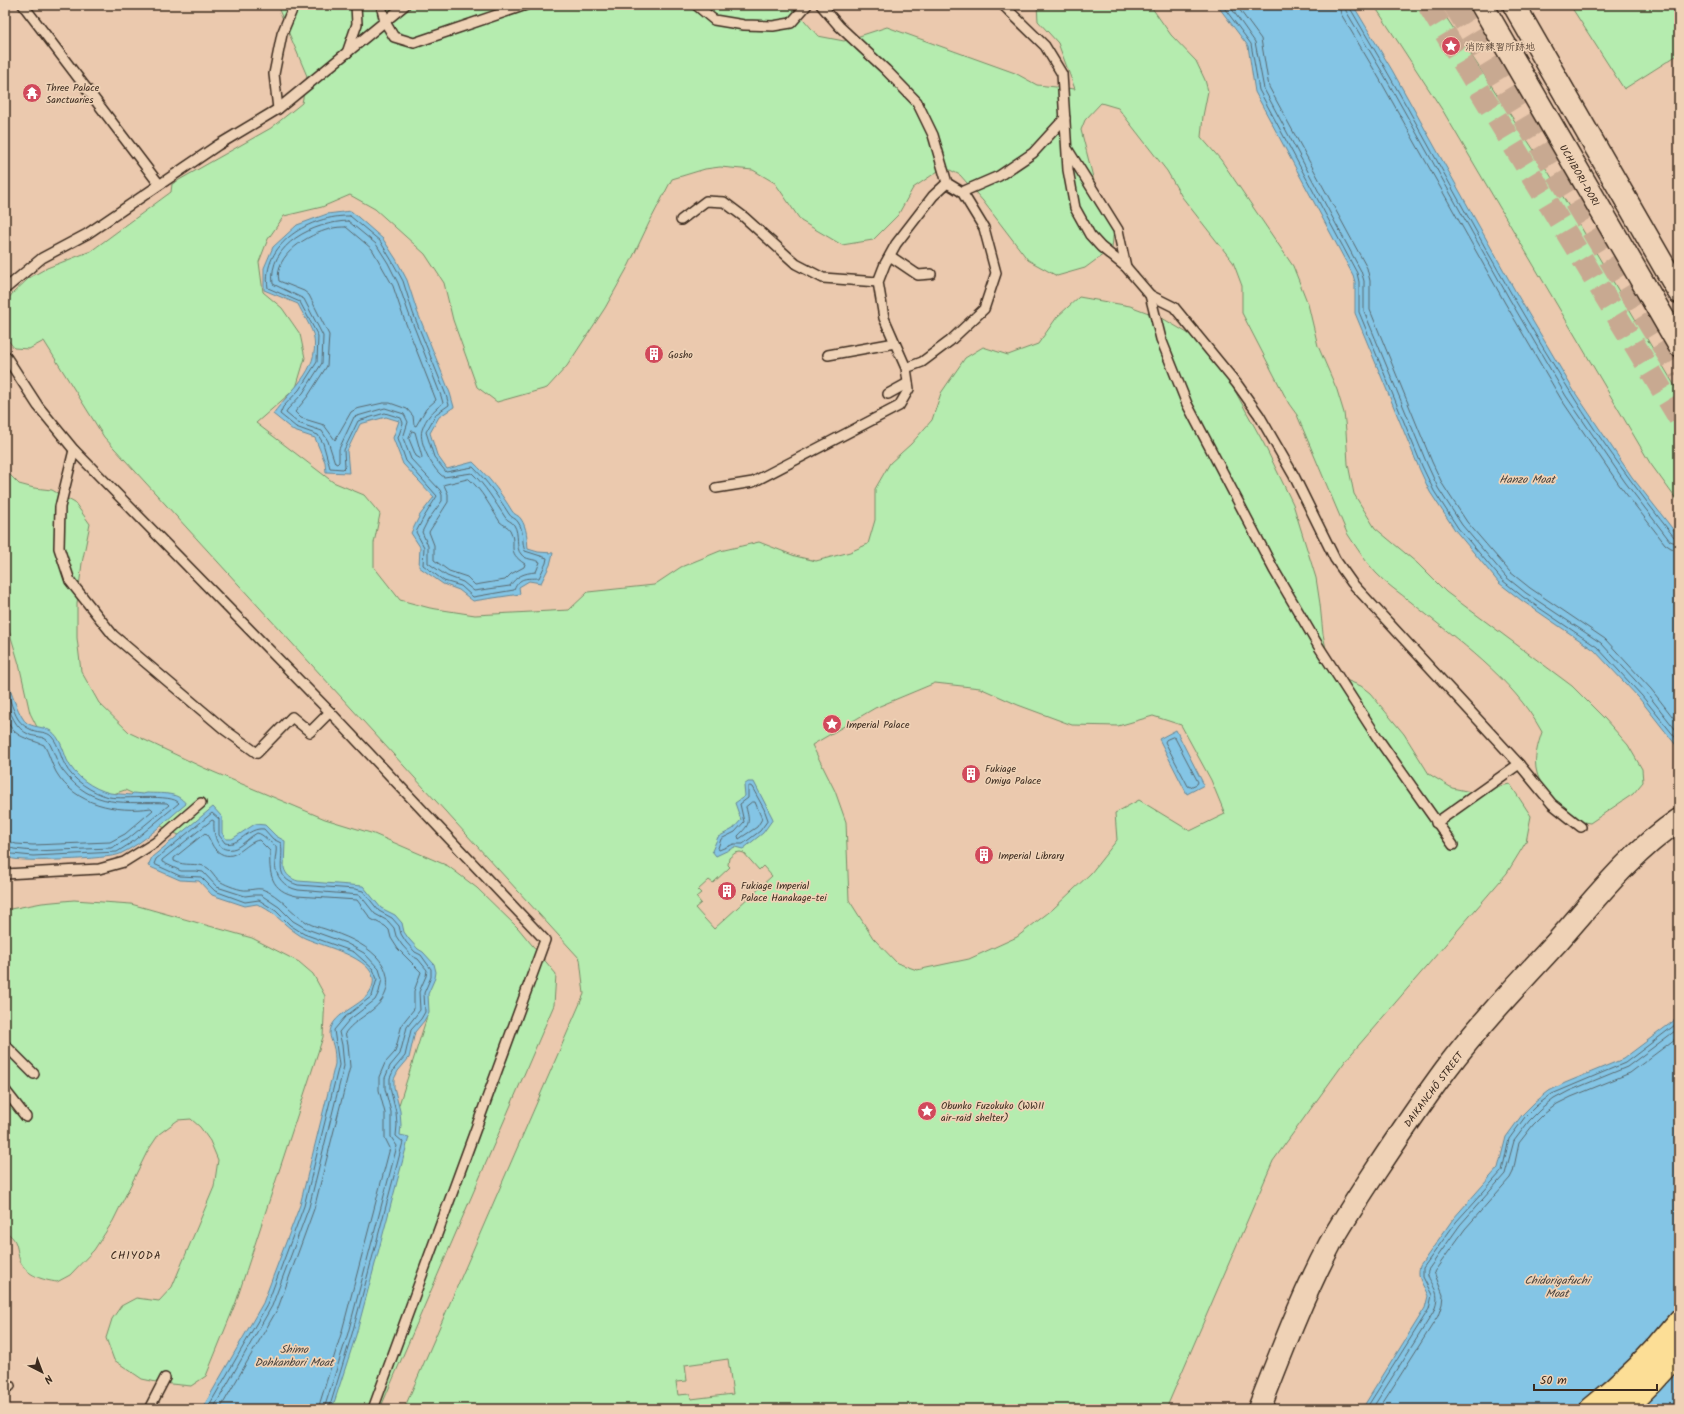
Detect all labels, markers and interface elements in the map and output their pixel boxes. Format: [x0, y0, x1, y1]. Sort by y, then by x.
place icon: 消防練習所跡地 [1440, 35, 1462, 57]
place label: 消防練習所跡地 [1465, 39, 1535, 55]
place label: Three Palace Sanctuaries [46, 80, 100, 108]
temple icon: Three Palace Sanctuaries [21, 82, 43, 104]
street label: UCHIBORI-DORI [1555, 141, 1603, 210]
building icon: Gosho [643, 343, 665, 365]
place label: Gosho [668, 347, 693, 363]
water label: Hanzo Moat [1499, 471, 1557, 489]
place icon: Imperial Palace [821, 713, 843, 735]
place label: Imperial Palace [846, 717, 910, 733]
place label: Fukiage Omiya Palace [985, 761, 1042, 789]
building icon: Fukiage Omiya Palace [960, 763, 982, 785]
building icon: Imperial Library [973, 844, 995, 866]
place label: Imperial Library [998, 848, 1065, 864]
place label: Fukiage Imperial Palace Hanakage-tei [741, 878, 827, 906]
building icon: Fukiage Imperial Palace Hanakage-tei [716, 880, 738, 902]
street label: DAIKANCHŌ STREET [1400, 1047, 1468, 1131]
place label: Obunko Fuzokuko (WWII air-raid shelter) [941, 1098, 1044, 1126]
place icon: Obunko Fuzokuko (WWII air-raid shelter) [916, 1100, 938, 1122]
district label: CHIYODA [110, 1247, 162, 1265]
water label: Chidorigafuchi Moat [1524, 1272, 1592, 1303]
water label: Shimo Dohkanbori Moat [255, 1341, 335, 1372]
north arrow [22, 1352, 62, 1392]
scale bar [1534, 1366, 1657, 1392]
text: N [39, 1370, 57, 1388]
text: 50 m [1540, 1371, 1567, 1390]

